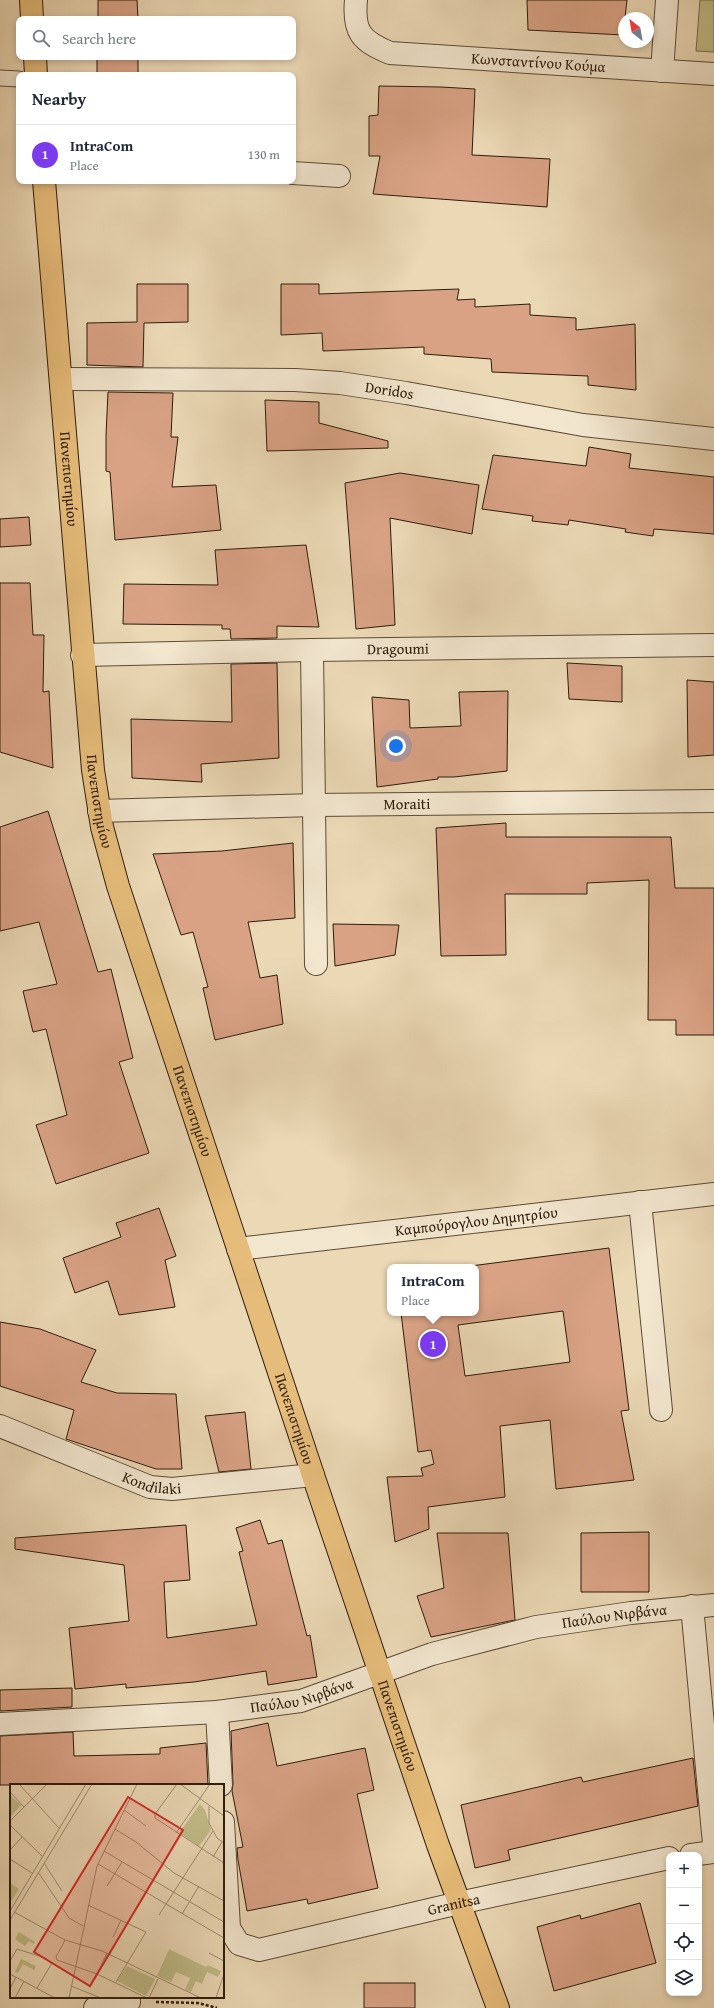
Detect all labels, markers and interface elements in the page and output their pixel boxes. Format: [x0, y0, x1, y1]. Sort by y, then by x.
north arrow [618, 12, 654, 48]
search box [16, 16, 296, 60]
icon: search [30, 27, 52, 49]
text: Search here [62, 28, 136, 49]
street label: Κωνσταντίνου Κούμα [471, 47, 607, 77]
text: Nearby [32, 86, 86, 111]
text: IntraCom [70, 135, 133, 156]
text: 1 [42, 145, 48, 164]
text: 130 m [248, 145, 280, 164]
text: Place [70, 156, 99, 175]
street label: Doridos [364, 376, 415, 404]
street label: Πανεπιστημίου [55, 431, 84, 527]
street label: Dragoumi [367, 638, 429, 659]
your location [386, 736, 406, 756]
street label: Πανεπιστημίου [82, 754, 118, 851]
street label: Moraiti [383, 793, 430, 814]
street label: Πανεπιστημίου [168, 1063, 218, 1160]
street label: Καμπούρογλου Δημητρίου [394, 1201, 559, 1241]
popup [387, 1264, 479, 1316]
text: IntraCom [401, 1270, 465, 1291]
text: Place [401, 1291, 430, 1310]
pin: 1 [420, 1329, 446, 1359]
street label: Πανεπιστημίου [270, 1370, 320, 1467]
street label: Kondilaki [119, 1466, 182, 1499]
street label: Παύλου Νιρβάνα [560, 1599, 668, 1633]
street label: Παύλου Νιρβάνα [249, 1672, 356, 1718]
street label: Πανεπιστημίου [373, 1677, 423, 1774]
inset map [10, 1784, 224, 1998]
map controls [666, 1852, 702, 1996]
button: + [666, 1852, 702, 1888]
street label: Granitsa [425, 1888, 482, 1920]
button: − [666, 1888, 702, 1924]
button: locate [666, 1924, 702, 1960]
button: layers [666, 1960, 702, 1996]

